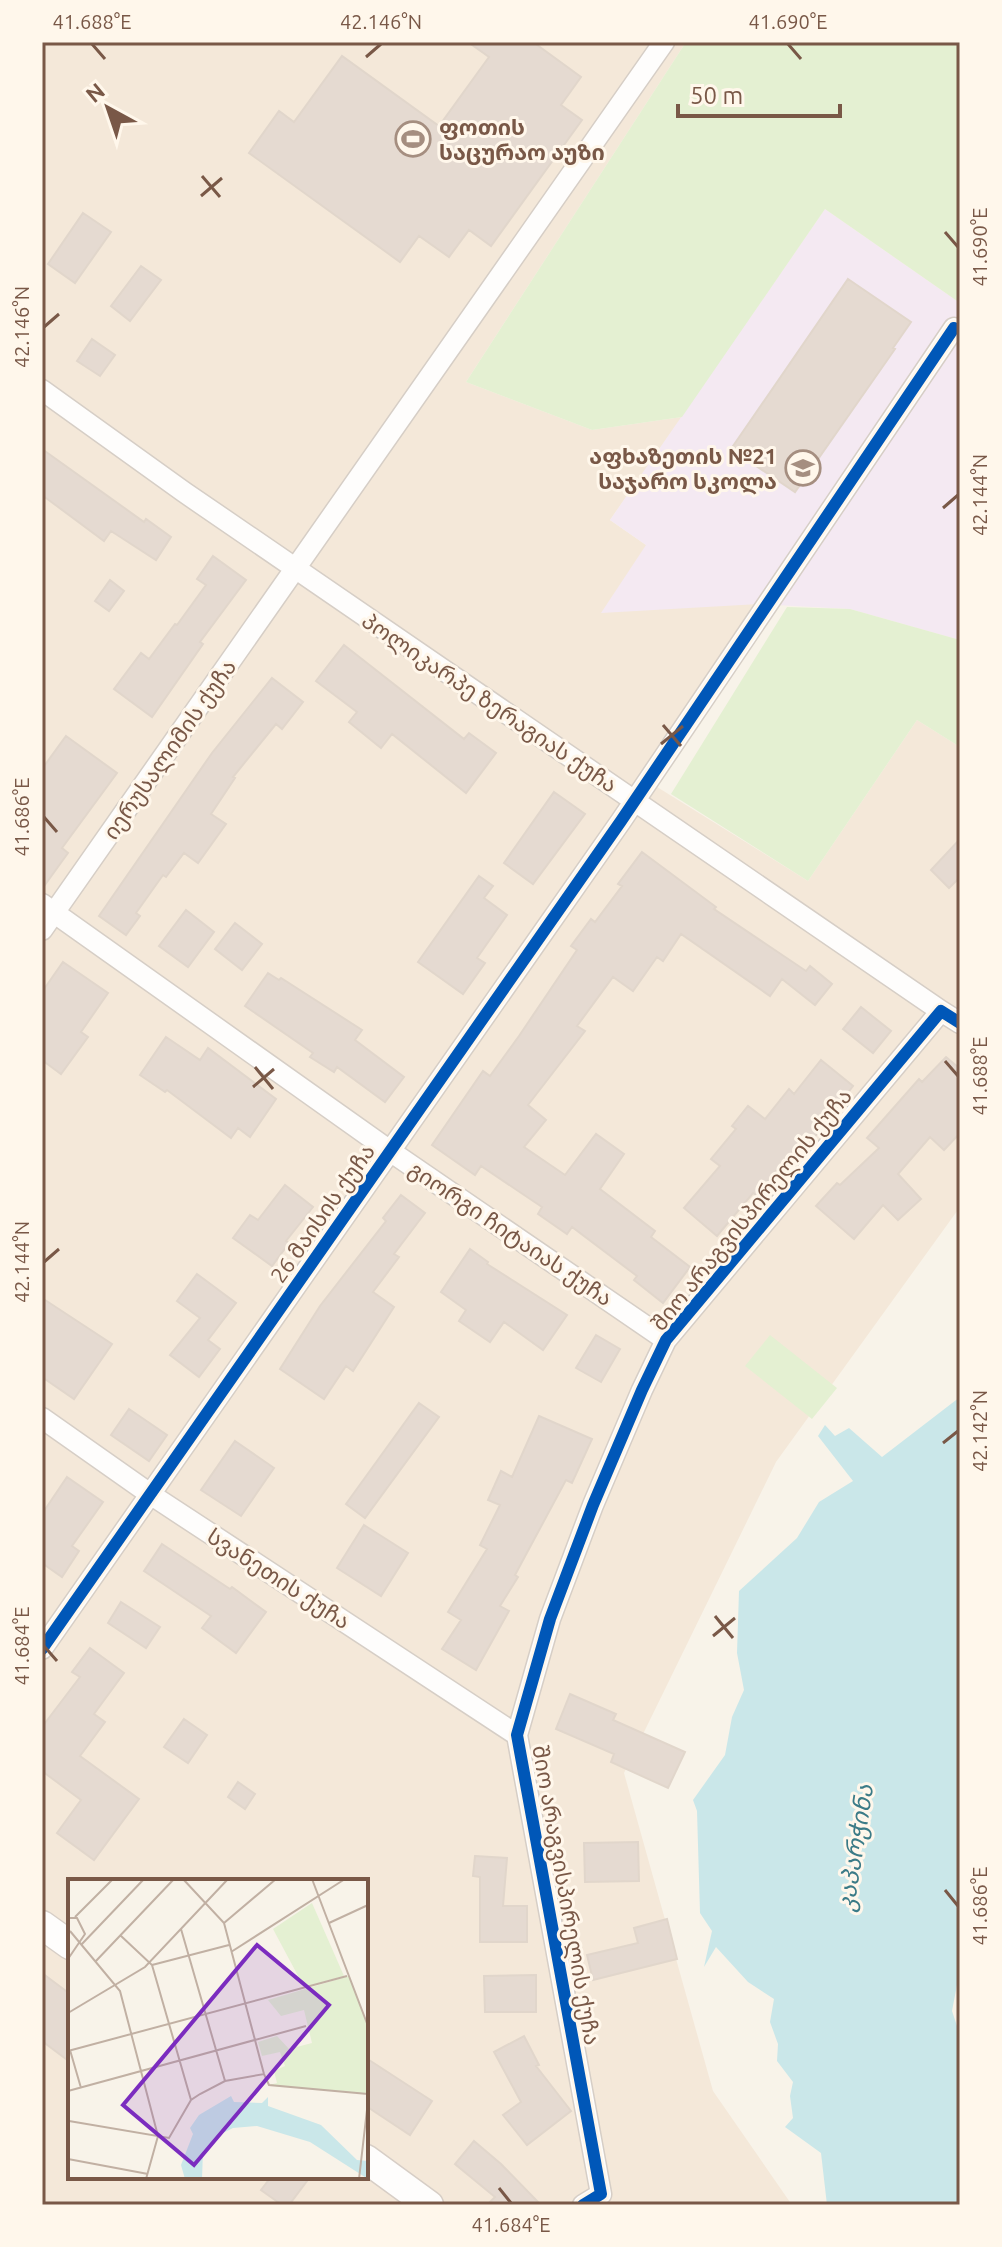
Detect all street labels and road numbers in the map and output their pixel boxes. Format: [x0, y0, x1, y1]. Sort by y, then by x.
street label: პოლიკარპე ზერაგიას ქუჩა [357, 607, 622, 798]
street label: იერუსალიმის ქუჩა [98, 654, 242, 845]
street label: შიო არაგვისპირელის ქუჩა [646, 1083, 858, 1336]
street label: 26 მაისის ქუჩა [265, 1139, 380, 1288]
street label: გიორგი ჩიტაიას ქუჩა [404, 1156, 617, 1311]
street label: სვანეთის ქუჩა [202, 1523, 355, 1634]
street label: შიო არაგვისპირელის ქუჩა [526, 1743, 606, 2047]

